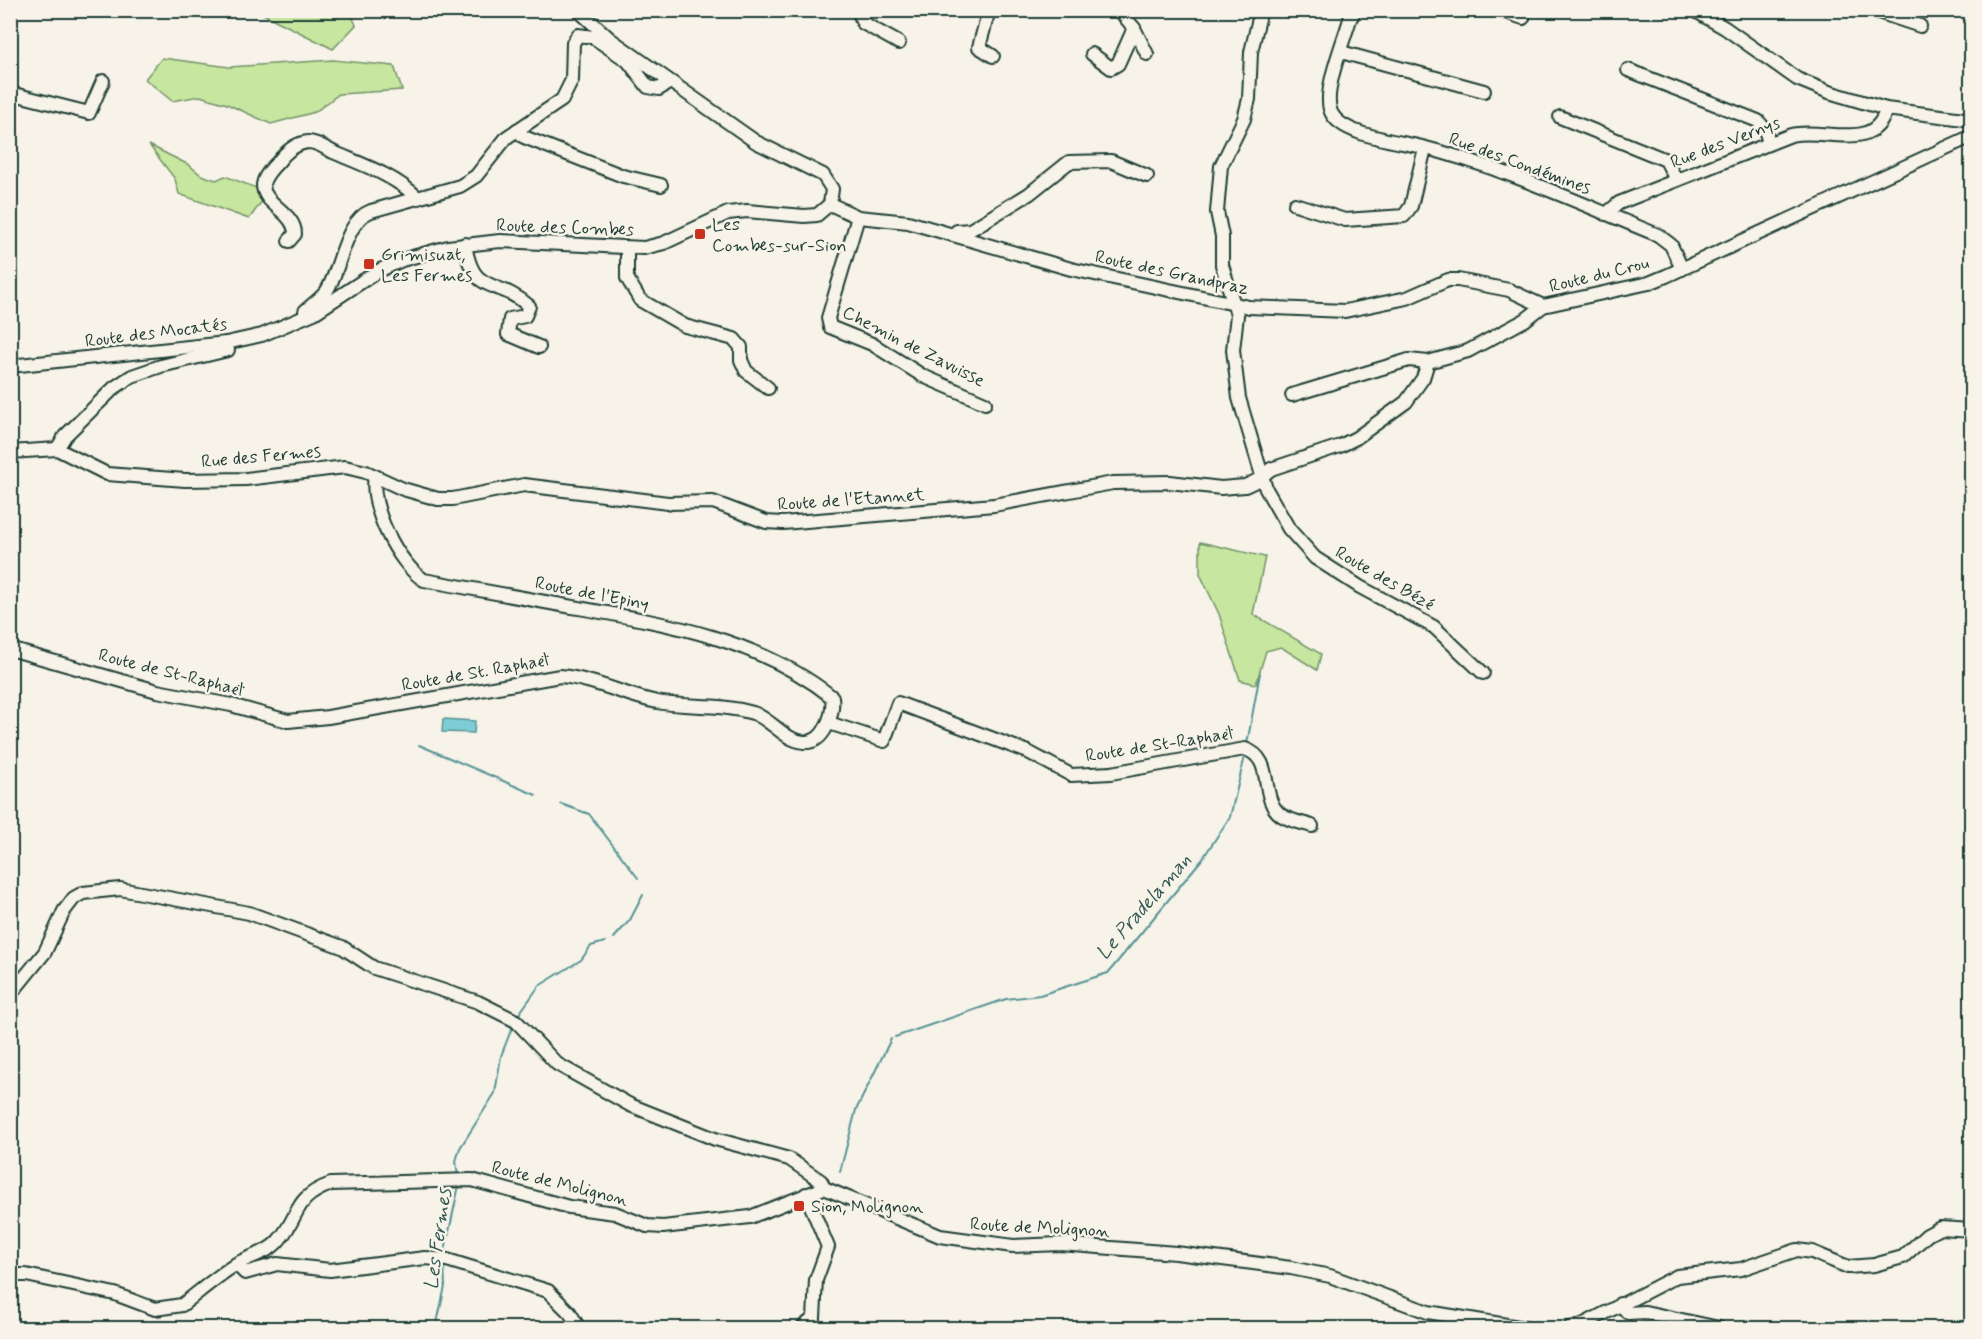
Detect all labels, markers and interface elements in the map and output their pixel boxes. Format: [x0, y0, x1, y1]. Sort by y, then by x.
street label: Rue des Vernys [1667, 111, 1784, 175]
street label: Rue des Condémines [1445, 127, 1594, 201]
place label: Les Combes-sur-Sion [712, 213, 847, 258]
street label: Route des Combes [496, 214, 634, 242]
marker: Les Combes-sur-Sion [693, 227, 707, 241]
place label: Grimisuat, Les Fermes [381, 243, 472, 288]
street label: Route des Grandpraz [1093, 245, 1251, 301]
street label: Route du Crou [1547, 251, 1651, 299]
marker: Grimisuat, Les Fermes [362, 257, 376, 271]
street label: Chemin de Zavuisse [838, 301, 989, 393]
street label: Route des Mocatés [84, 312, 229, 354]
street label: Rue des Fermes [200, 440, 322, 474]
street label: Route de l'Etannet [777, 483, 926, 517]
street label: Route des Bézé [1330, 541, 1439, 617]
street label: Route de l'Epiny [533, 571, 651, 617]
street label: Route de St-Raphaël [96, 643, 247, 703]
street label: Route de St. Raphaël [400, 648, 552, 698]
street label: Route de St-Raphaël [1084, 721, 1235, 768]
water label: Le Pradelaman [1090, 848, 1198, 966]
street label: Route de Molignon [489, 1155, 631, 1213]
water label: Les Fermes [418, 1185, 459, 1291]
place label: Sion, Molignon [811, 1195, 923, 1219]
marker: Sion, Molignon [792, 1199, 806, 1213]
street label: Route de Molignon [969, 1212, 1110, 1244]

